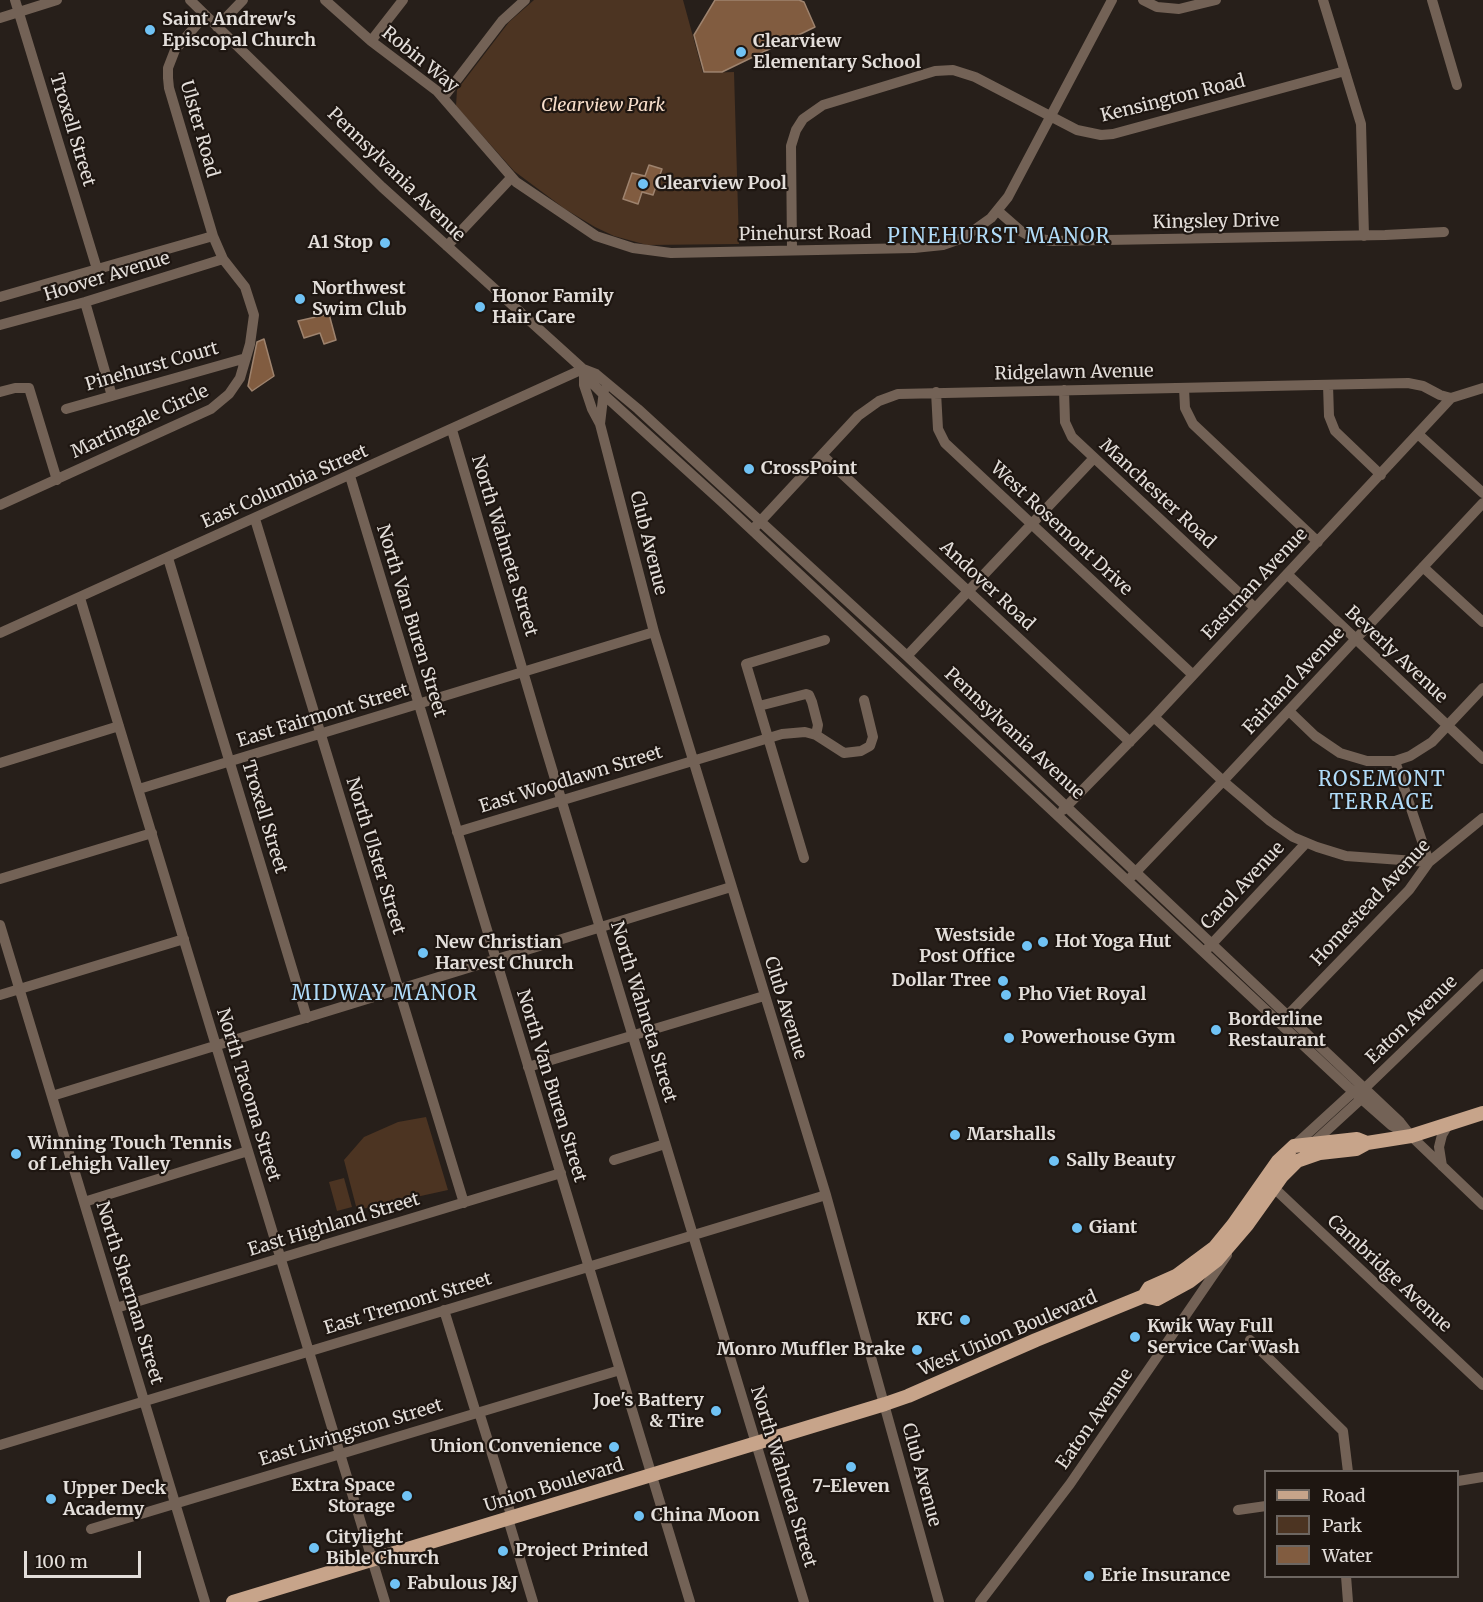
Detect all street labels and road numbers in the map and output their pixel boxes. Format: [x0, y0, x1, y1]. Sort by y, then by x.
street label: Robin Way [377, 22, 463, 98]
street label: Troxell Street [45, 71, 99, 189]
street label: Kensington Road [1098, 71, 1248, 127]
street label: Ulster Road [175, 78, 223, 180]
street label: Pennsylvania Avenue [323, 104, 469, 246]
street label: Kingsley Drive [1153, 210, 1279, 234]
street label: Pinehurst Road [738, 222, 872, 246]
street label: Hoover Avenue [41, 248, 173, 306]
street label: Pinehurst Court [83, 338, 221, 396]
street label: Ridgelawn Avenue [994, 361, 1154, 385]
street label: Martingale Circle [68, 381, 212, 463]
street label: Manchester Road [1095, 435, 1219, 553]
street label: East Columbia Street [198, 441, 372, 533]
street label: North Wahneta Street [466, 453, 542, 639]
street label: West Rosemont Drive [986, 458, 1136, 600]
street label: Club Avenue [625, 489, 671, 597]
street label: North Van Buren Street [371, 522, 451, 720]
street label: Eastman Avenue [1198, 524, 1312, 644]
street label: Andover Road [935, 537, 1039, 635]
street label: Beverly Avenue [1340, 602, 1452, 708]
street label: Fairland Avenue [1239, 623, 1349, 739]
street label: Pennsylvania Avenue [940, 664, 1088, 804]
street label: East Fairmont Street [235, 680, 411, 752]
street label: East Woodlawn Street [477, 742, 665, 818]
street label: Troxell Street [237, 758, 291, 876]
street label: North Ulster Street [341, 775, 409, 937]
street label: Homestead Avenue [1307, 835, 1435, 971]
street label: Carol Avenue [1197, 837, 1289, 935]
street label: North Wahneta Street [605, 919, 681, 1105]
street label: Club Avenue [759, 954, 811, 1062]
street label: Eaton Avenue [1362, 971, 1462, 1069]
street label: North Van Buren Street [511, 987, 591, 1185]
street label: North Tacoma Street [211, 1006, 285, 1184]
street label: East Highland Street [246, 1189, 422, 1261]
street label: North Sherman Street [91, 1199, 167, 1387]
street label: Cambridge Avenue [1322, 1211, 1456, 1337]
street label: East Tremont Street [322, 1268, 494, 1340]
street label: West Union Boulevard [916, 1287, 1100, 1381]
street label: Eaton Avenue [1052, 1364, 1138, 1474]
street label: North Wahneta Street [745, 1384, 821, 1570]
street label: East Livingston Street [257, 1395, 445, 1471]
street label: Club Avenue [897, 1421, 945, 1529]
street label: Union Boulevard [482, 1455, 626, 1517]

